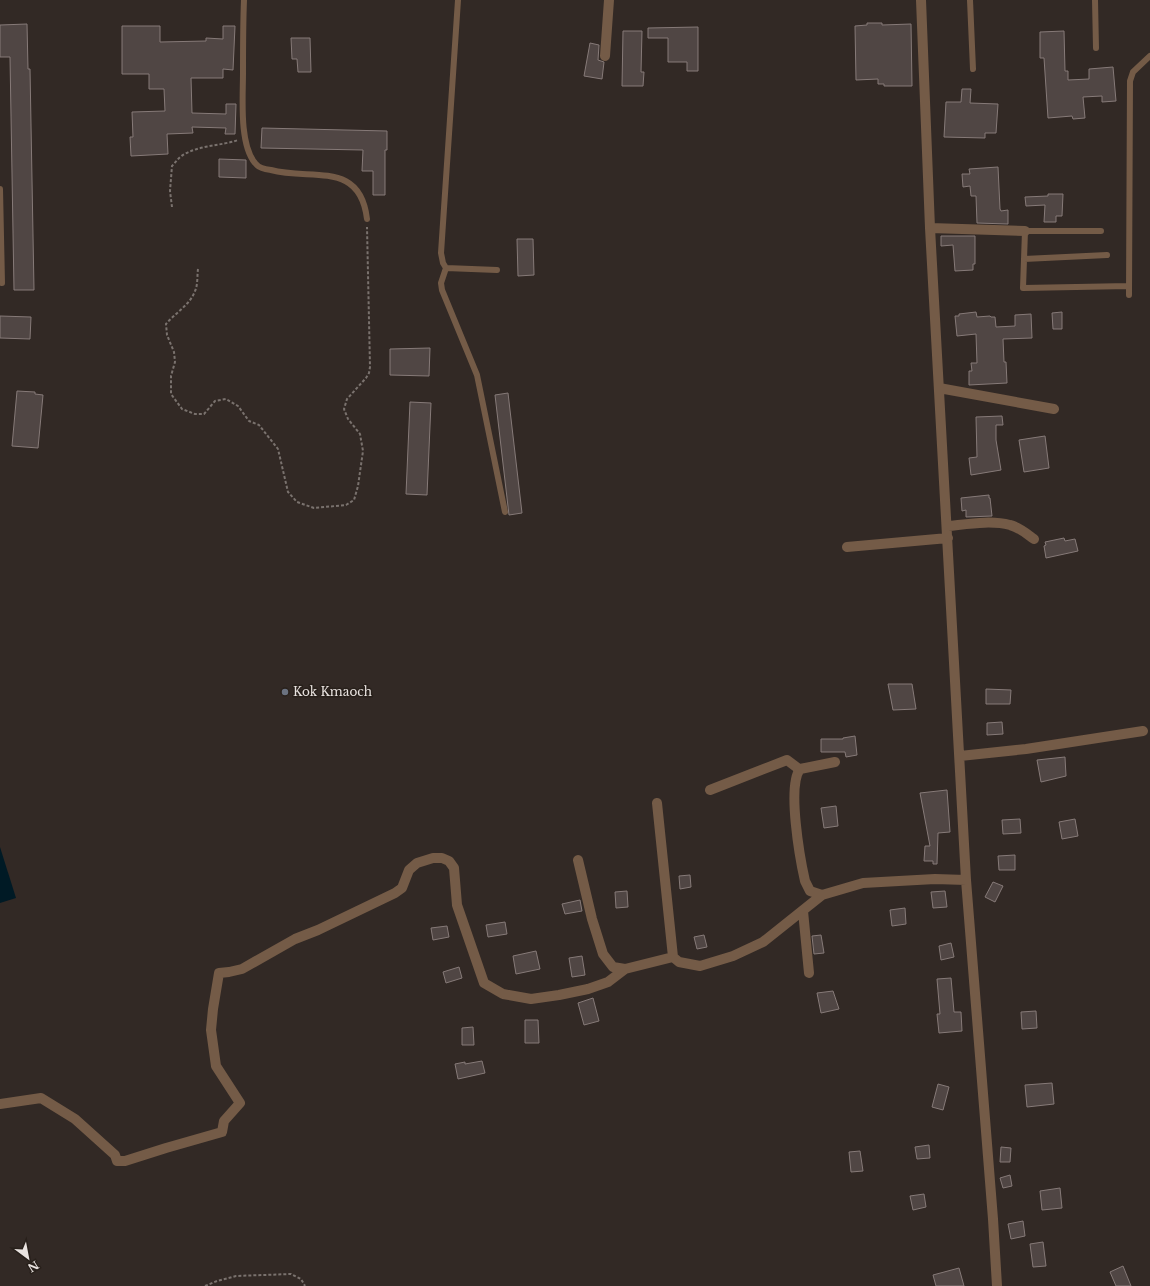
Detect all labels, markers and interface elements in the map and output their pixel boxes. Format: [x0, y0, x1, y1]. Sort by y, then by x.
place label: Kok Kmaoch [293, 684, 372, 699]
marker: Kok Kmaoch [280, 687, 290, 697]
north arrow [8, 1238, 48, 1278]
text: N [25, 1258, 41, 1276]

